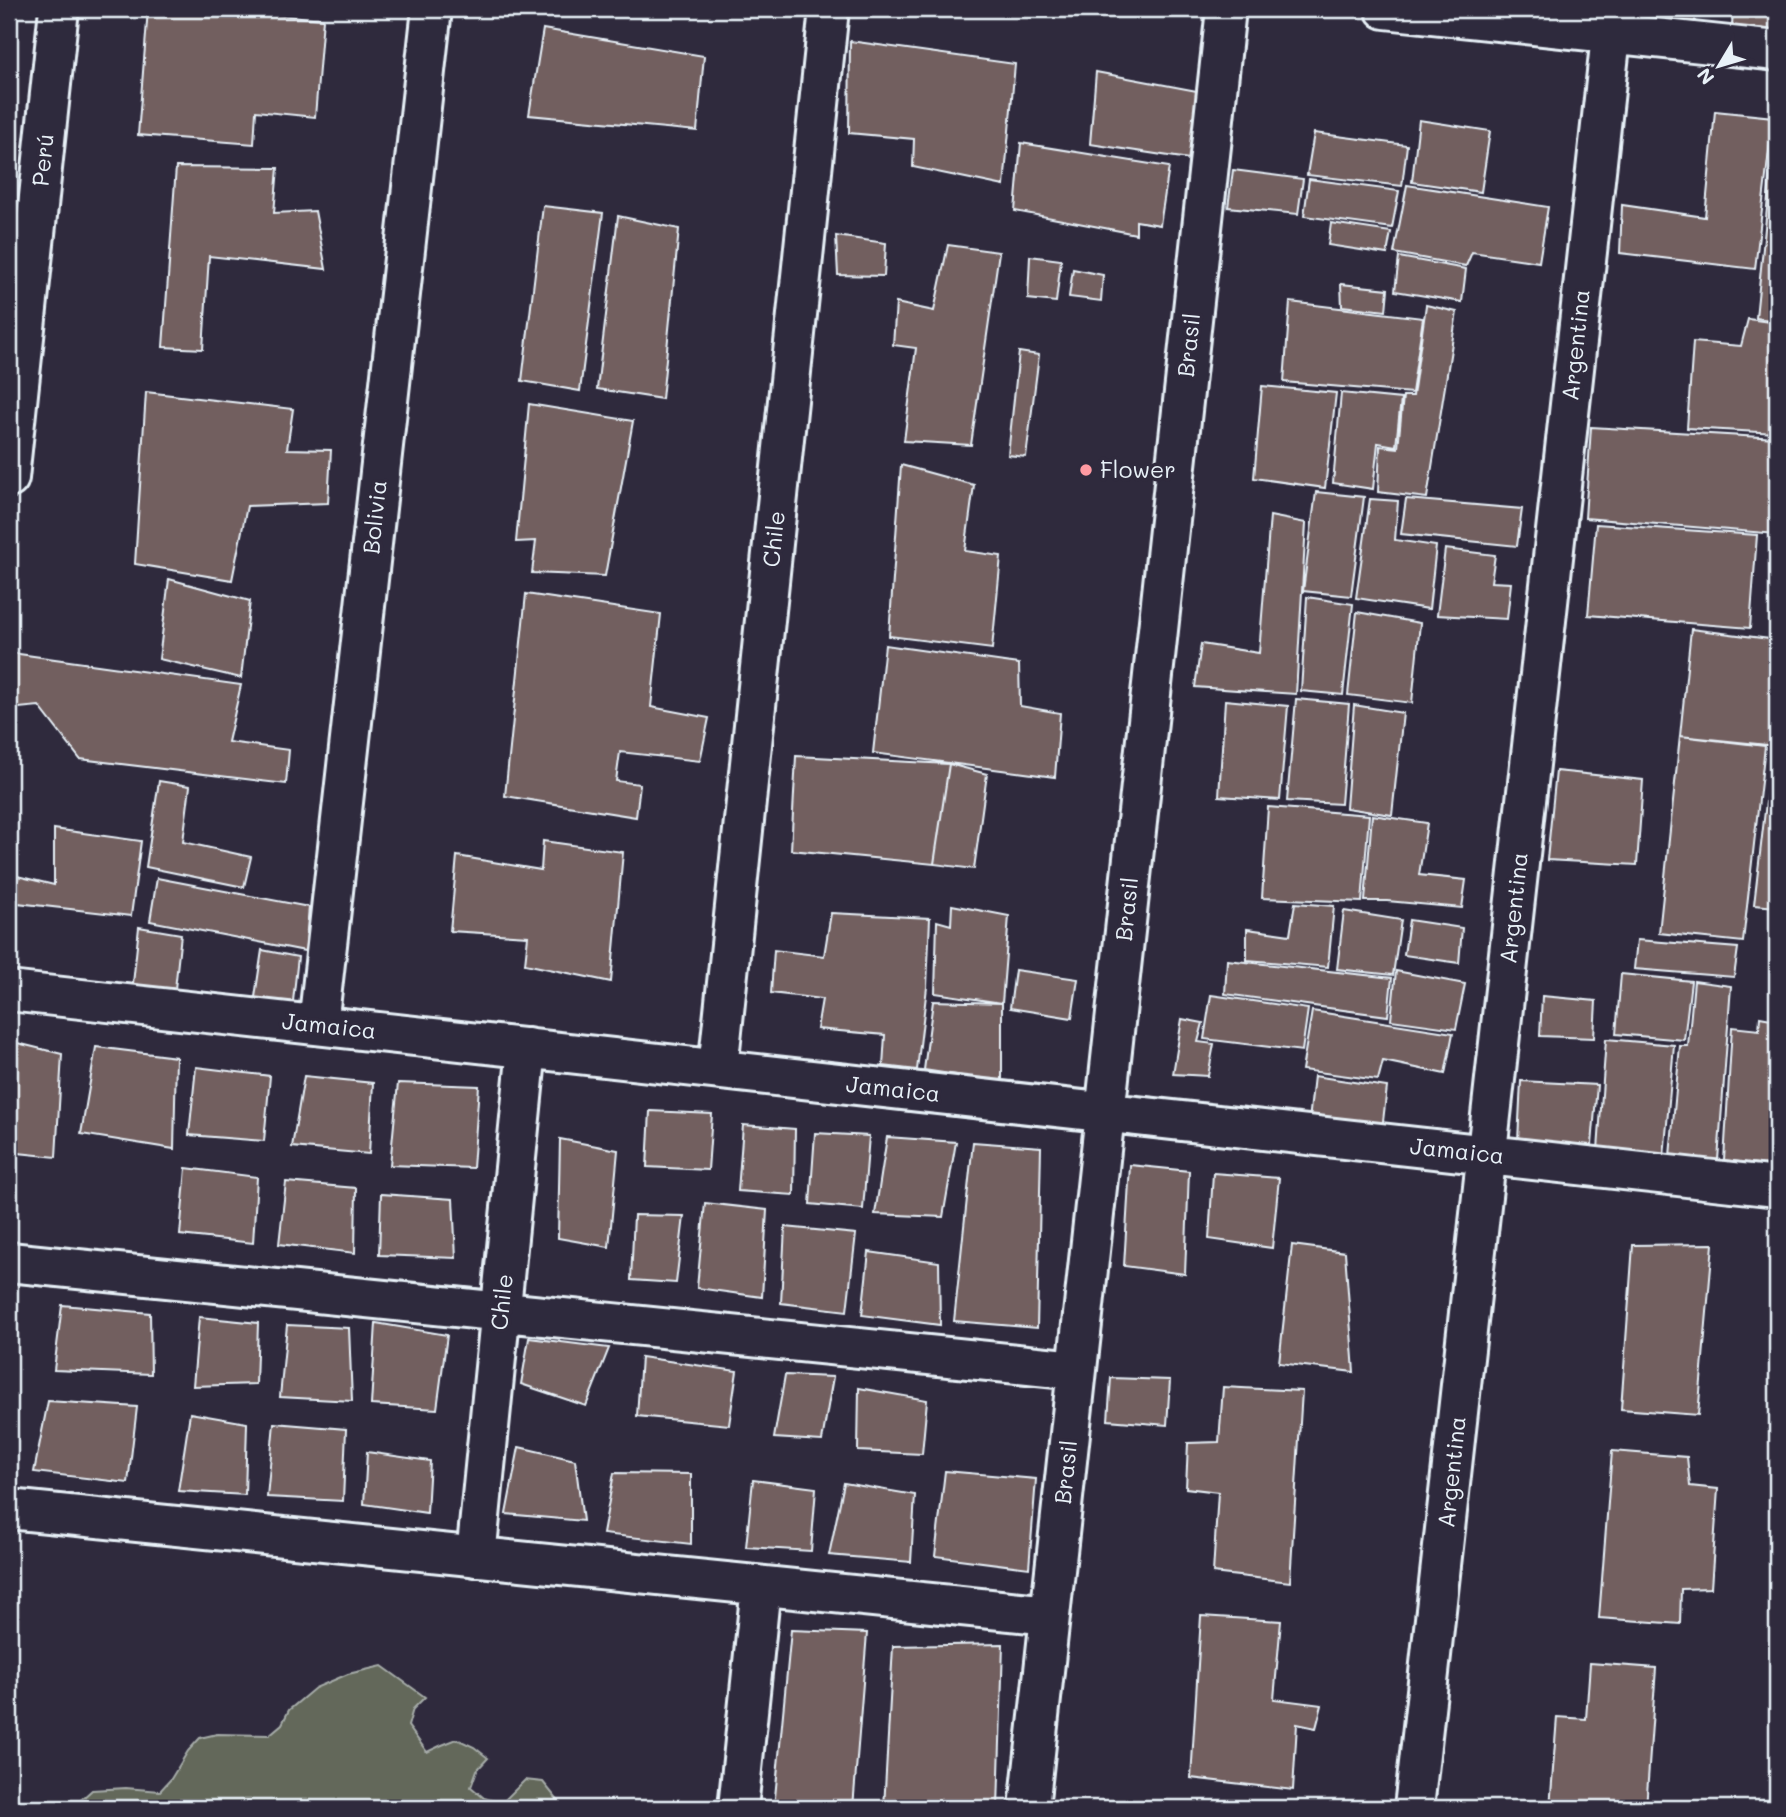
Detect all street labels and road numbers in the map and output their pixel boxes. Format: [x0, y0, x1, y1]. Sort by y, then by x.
street label: Perú [24, 132, 60, 188]
street label: Argentina [1554, 288, 1596, 402]
street label: Brasil [1170, 311, 1206, 378]
street label: Bolivia [355, 478, 393, 555]
street label: Chile [755, 509, 791, 569]
street label: Argentina [1492, 851, 1534, 965]
street label: Brasil [1108, 875, 1144, 942]
street label: Jamaica [281, 1005, 378, 1045]
street label: Jamaica [845, 1068, 942, 1108]
street label: Jamaica [1409, 1130, 1506, 1170]
street label: Chile [483, 1272, 519, 1332]
street label: Argentina [1430, 1415, 1472, 1529]
street label: Brasil [1047, 1438, 1083, 1505]

